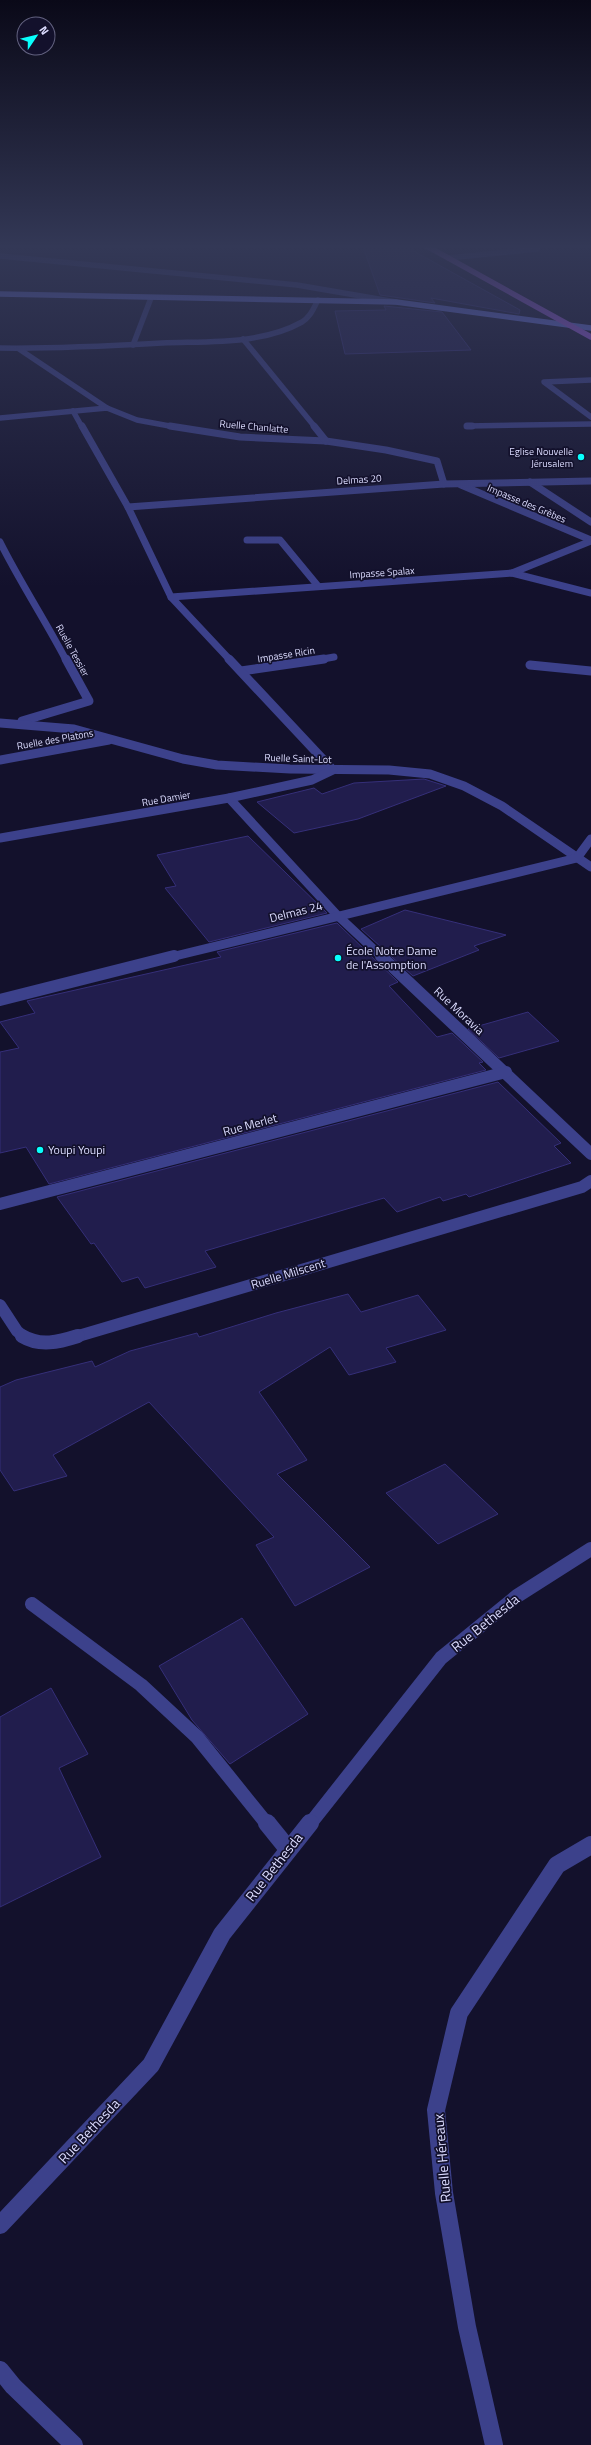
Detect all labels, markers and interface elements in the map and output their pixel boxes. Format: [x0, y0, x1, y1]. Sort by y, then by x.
north arrow [16, 16, 56, 56]
text: N [35, 23, 53, 38]
street label: Ruelle Chanlatte [219, 416, 289, 437]
place label: Eglise Nouvelle Jérusalem [509, 444, 573, 471]
marker: Eglise Nouvelle Jérusalem [576, 452, 586, 462]
street label: Delmas 20 [336, 470, 383, 489]
street label: Impasse des Grèbes [485, 480, 569, 527]
street label: Impasse Spalax [349, 563, 416, 582]
street label: Ruelle Tessier [52, 621, 93, 680]
street label: Impasse Ricin [256, 643, 316, 666]
street label: Ruelle des Platons [16, 725, 95, 754]
street label: Ruelle Saint-Lot [264, 750, 332, 767]
street label: Rue Damier [141, 787, 192, 810]
street label: Delmas 24 [267, 896, 325, 927]
place label: École Notre Dame de l'Assomption [346, 941, 437, 974]
marker: École Notre Dame de l'Assomption [333, 953, 343, 963]
street label: Rue Moravia [430, 982, 489, 1039]
street label: Rue Merlet [221, 1108, 280, 1141]
place label: Youpi Youpi [48, 1140, 105, 1159]
marker: Youpi Youpi [35, 1145, 45, 1155]
street label: Ruelle Milscent [248, 1253, 328, 1294]
street label: Rue Bethesda [446, 1589, 523, 1657]
street label: Rue Bethesda [240, 1828, 307, 1906]
street label: Rue Bethesda [53, 2093, 124, 2168]
street label: Ruelle Héreaux [427, 2112, 456, 2203]

